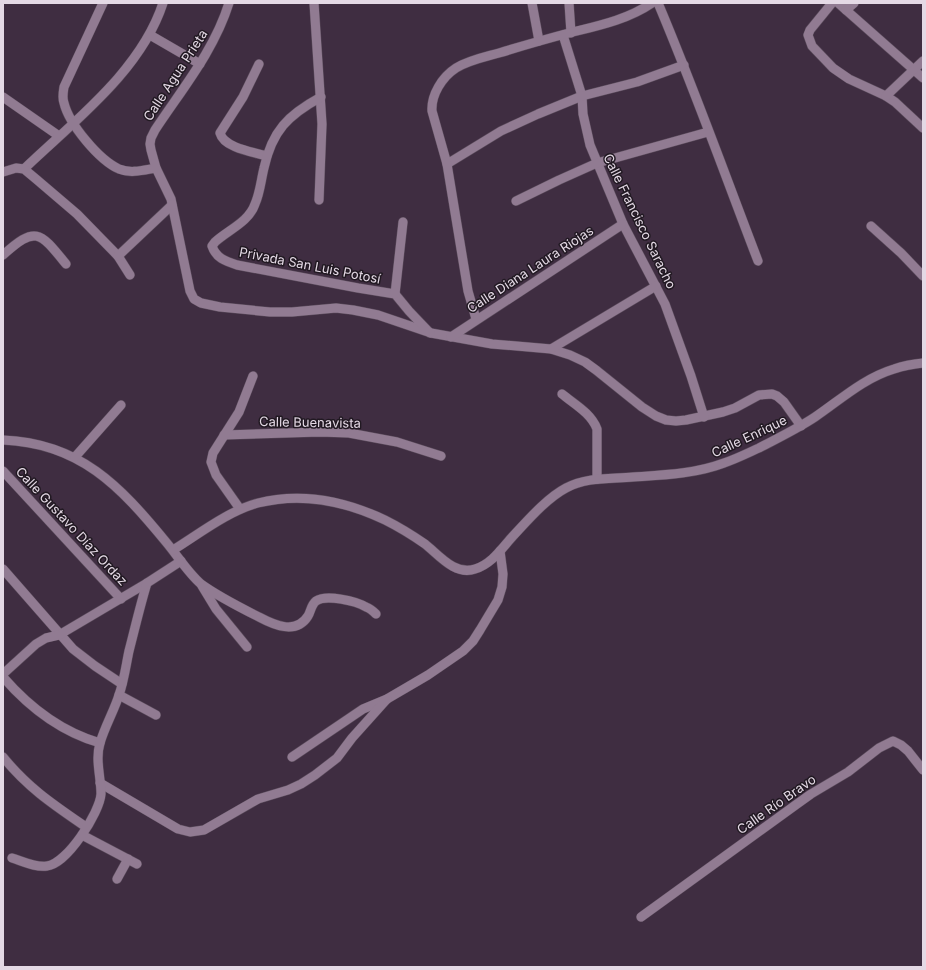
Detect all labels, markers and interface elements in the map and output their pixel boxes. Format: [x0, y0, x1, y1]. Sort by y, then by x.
street label: Calle Agua Prieta [140, 26, 210, 124]
street label: Calle Francisco Saracho [600, 151, 680, 291]
street label: Calle Diana Laura Riojas [464, 222, 596, 316]
street label: Privada San Luis Potosí [238, 243, 383, 287]
street label: Calle Enrique [709, 412, 789, 460]
street label: Calle Buenavista [259, 413, 361, 431]
street label: Calle Gustavo Díaz Ordaz [13, 463, 131, 589]
street label: Calle Río Bravo [733, 771, 819, 837]

